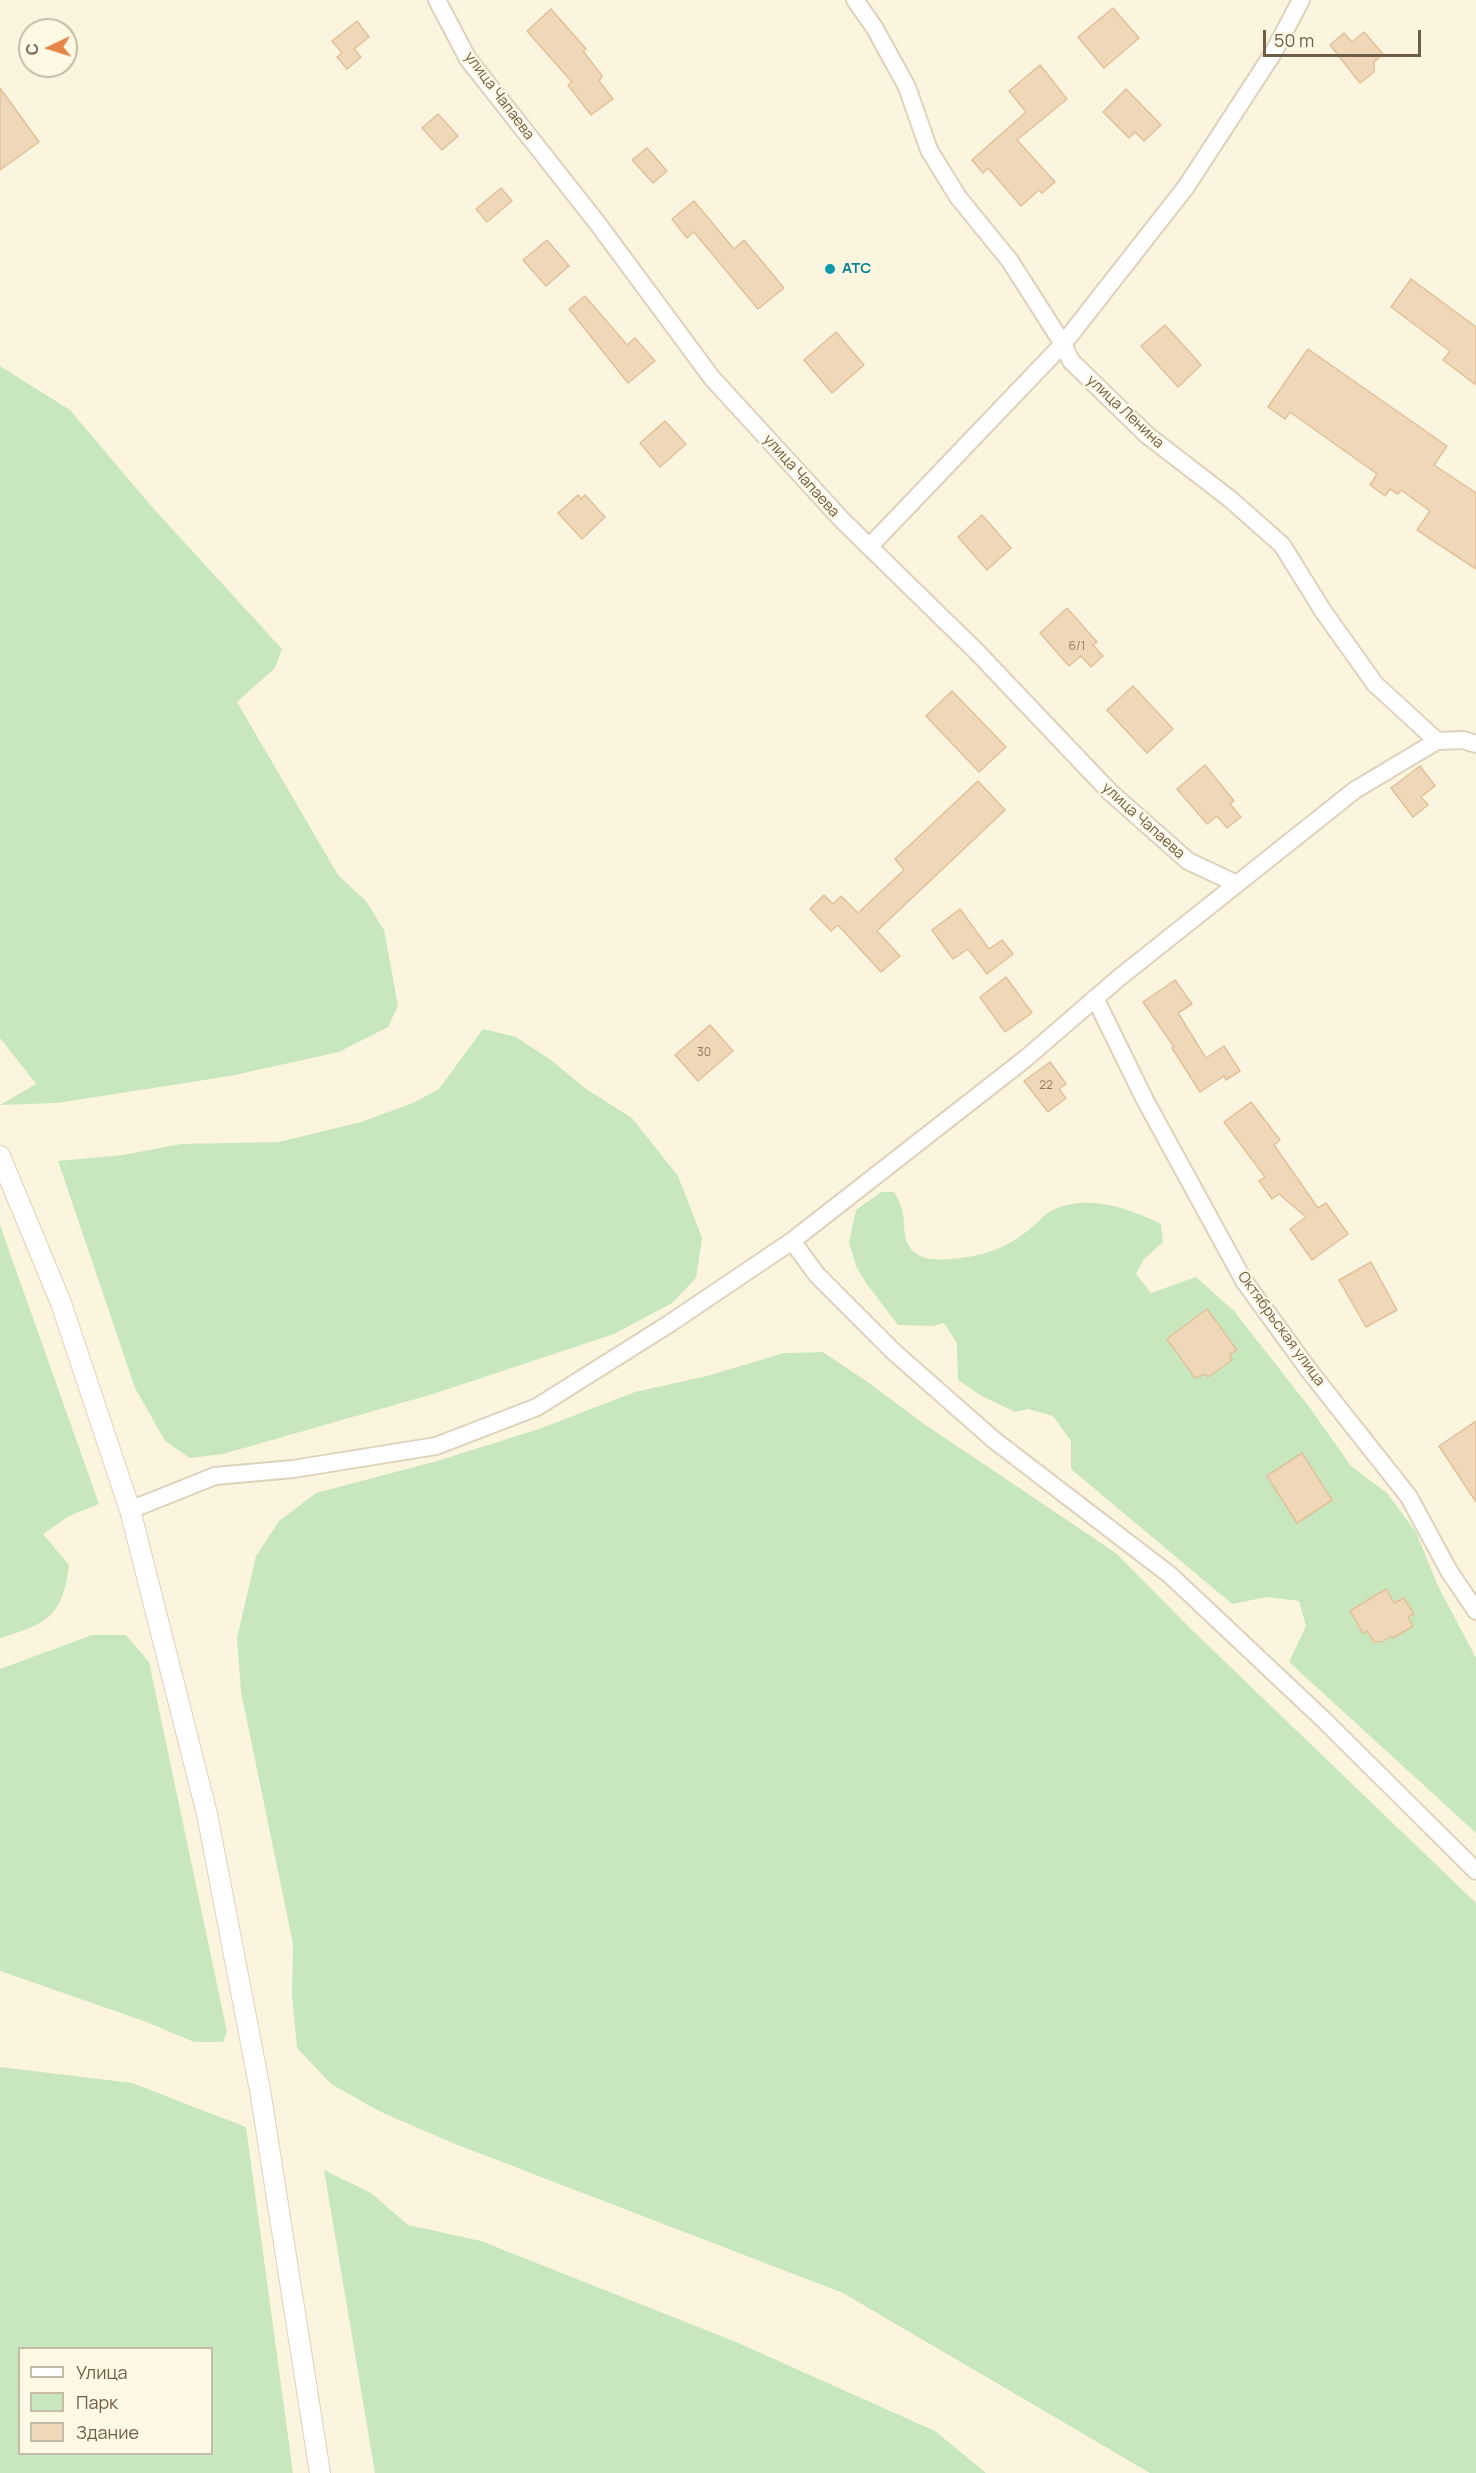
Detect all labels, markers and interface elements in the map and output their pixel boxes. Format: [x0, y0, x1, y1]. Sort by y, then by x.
north arrow [18, 18, 78, 78]
scale bar [1266, 18, 1424, 56]
text: 50 m [1274, 28, 1314, 52]
text: С [21, 42, 43, 56]
street label: улица Чапаева [460, 48, 538, 144]
place label: АТС [842, 260, 871, 278]
marker: АТС [823, 262, 837, 276]
street label: улица Ленина [1083, 372, 1167, 452]
street label: улица Чапаева [759, 431, 843, 521]
house number: 6/1 [1069, 640, 1085, 654]
street label: улица Чапаева [1098, 779, 1188, 863]
house number: 30 [697, 1046, 711, 1060]
house number: 22 [1039, 1079, 1053, 1093]
street label: Октябрьская улица [1233, 1268, 1329, 1390]
legend [18, 2347, 213, 2455]
text: Улица [76, 2360, 128, 2384]
text: Парк [76, 2390, 118, 2414]
text: Здание [76, 2420, 139, 2444]

